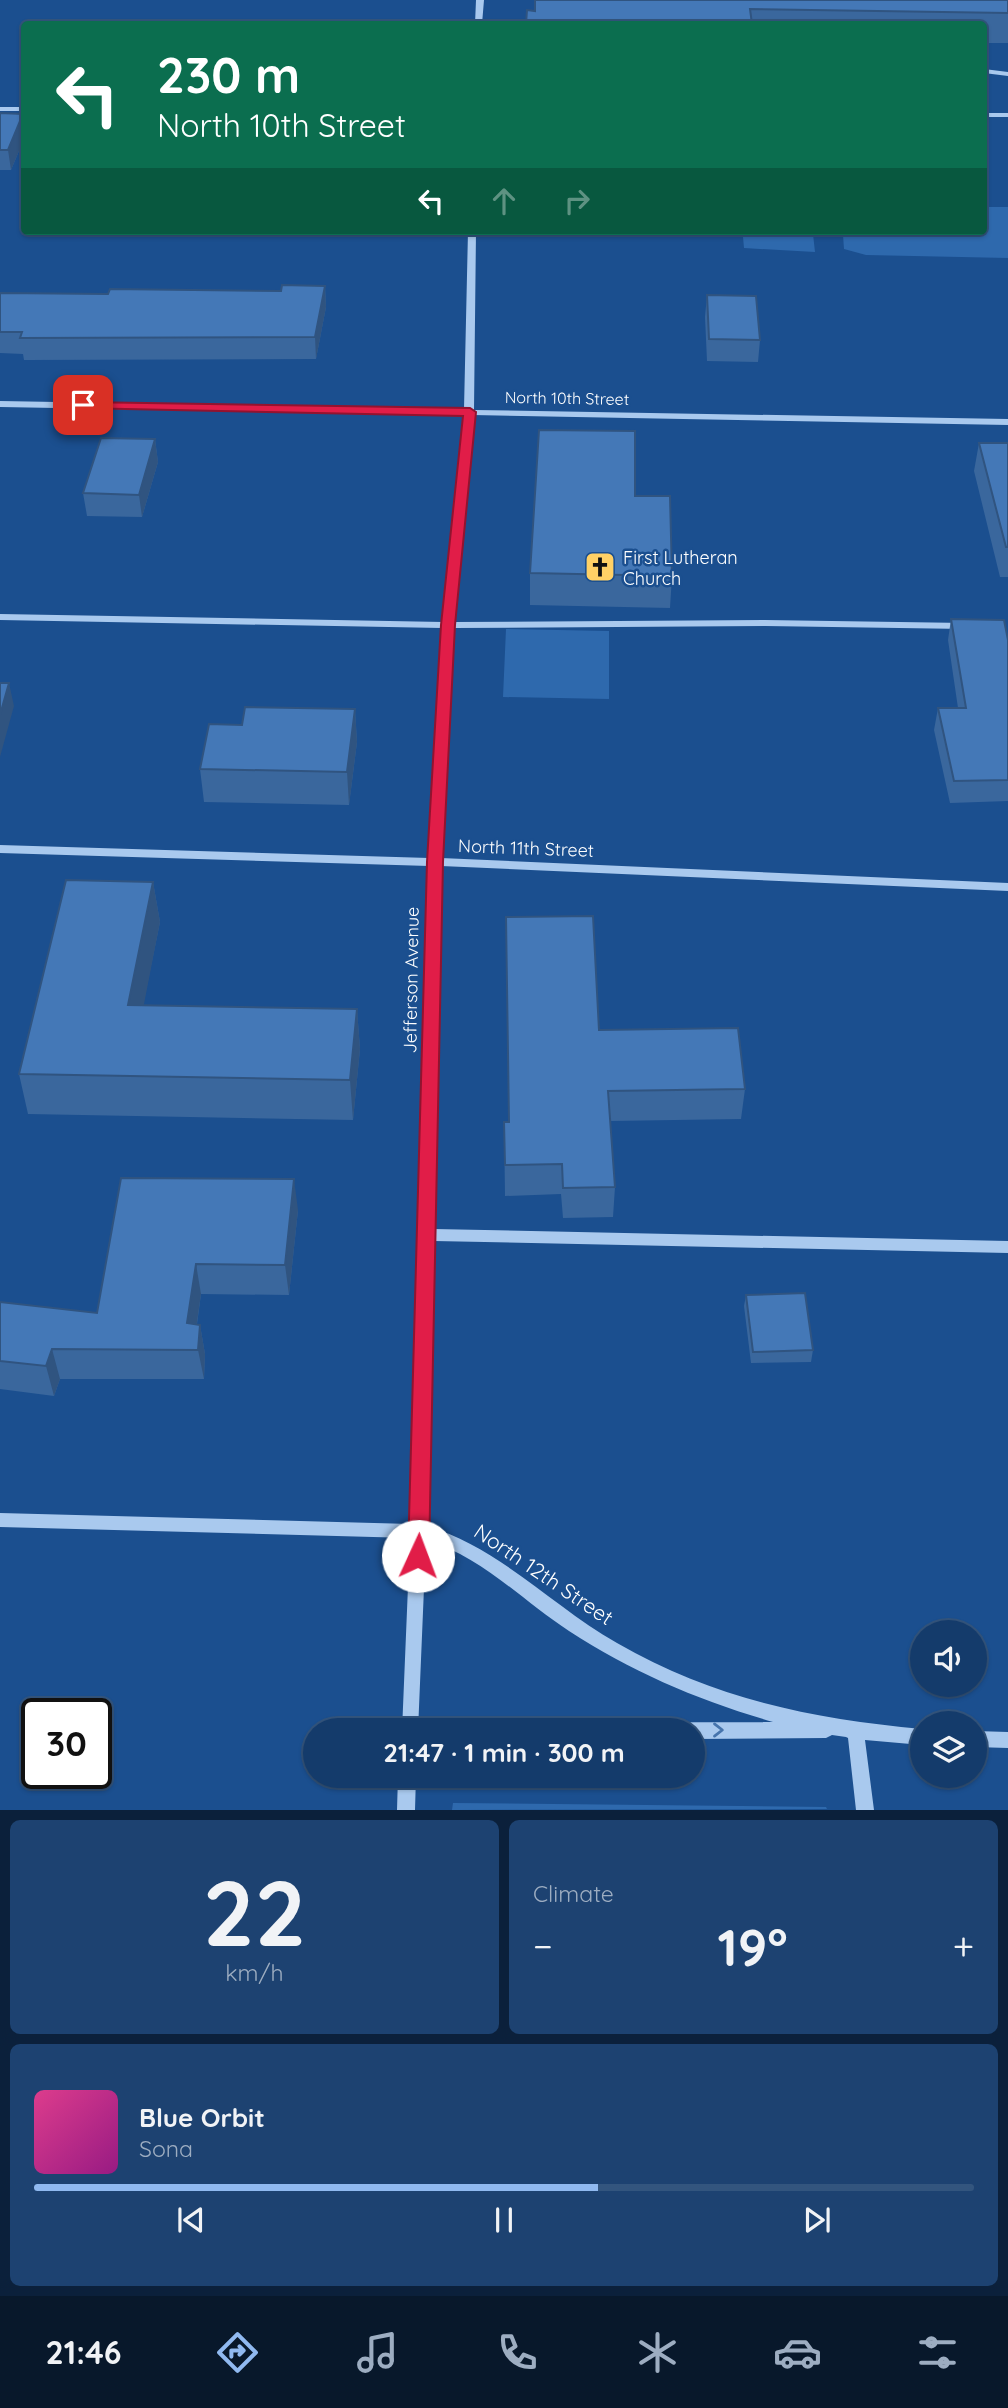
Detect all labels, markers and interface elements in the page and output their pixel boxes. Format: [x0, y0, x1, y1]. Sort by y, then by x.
text: 230 m [157, 44, 300, 105]
icon: left [42, 49, 133, 140]
text: North 10th Street [157, 105, 406, 145]
icon: left [412, 182, 450, 220]
icon: ahead [485, 182, 523, 220]
icon: right [558, 182, 596, 220]
pin [53, 375, 113, 435]
icon: arrive [64, 386, 102, 424]
street label: North 10th Street [505, 387, 629, 409]
place label: First Lutheran Church [623, 546, 738, 590]
church icon: First Lutheran Church [583, 550, 617, 584]
street label: North 11th Street [458, 834, 594, 862]
street label: Jefferson Avenue [398, 906, 424, 1054]
street label: North 12th Street [469, 1518, 619, 1630]
position arrow [381, 1519, 455, 1593]
map controls [910, 1620, 987, 1788]
button: sound [910, 1620, 987, 1697]
speed limit sign: 30 [21, 1698, 112, 1789]
button: layers [910, 1711, 987, 1788]
one-way arrow [713, 1722, 724, 1738]
text: 21:47 · 1 min · 300 m [383, 1736, 625, 1769]
text: 22 [203, 1855, 306, 1969]
text: Climate [533, 1879, 614, 1908]
text: 19° [718, 1914, 788, 1979]
text: − [533, 1922, 553, 1970]
text: + [953, 1922, 974, 1970]
text: km/h [225, 1958, 284, 1987]
text: Blue Orbit [139, 2101, 265, 2134]
text: Sona [139, 2134, 193, 2163]
icon: previous [172, 2201, 210, 2239]
icon: pause [485, 2201, 523, 2239]
icon: next [798, 2201, 836, 2239]
icon: directions [213, 2328, 262, 2377]
icon: music [353, 2328, 402, 2377]
icon: phone [493, 2328, 542, 2377]
icon: climate [633, 2328, 682, 2377]
icon: car [773, 2328, 822, 2377]
icon: filters [913, 2328, 962, 2377]
text: 21:46 [46, 2332, 121, 2372]

